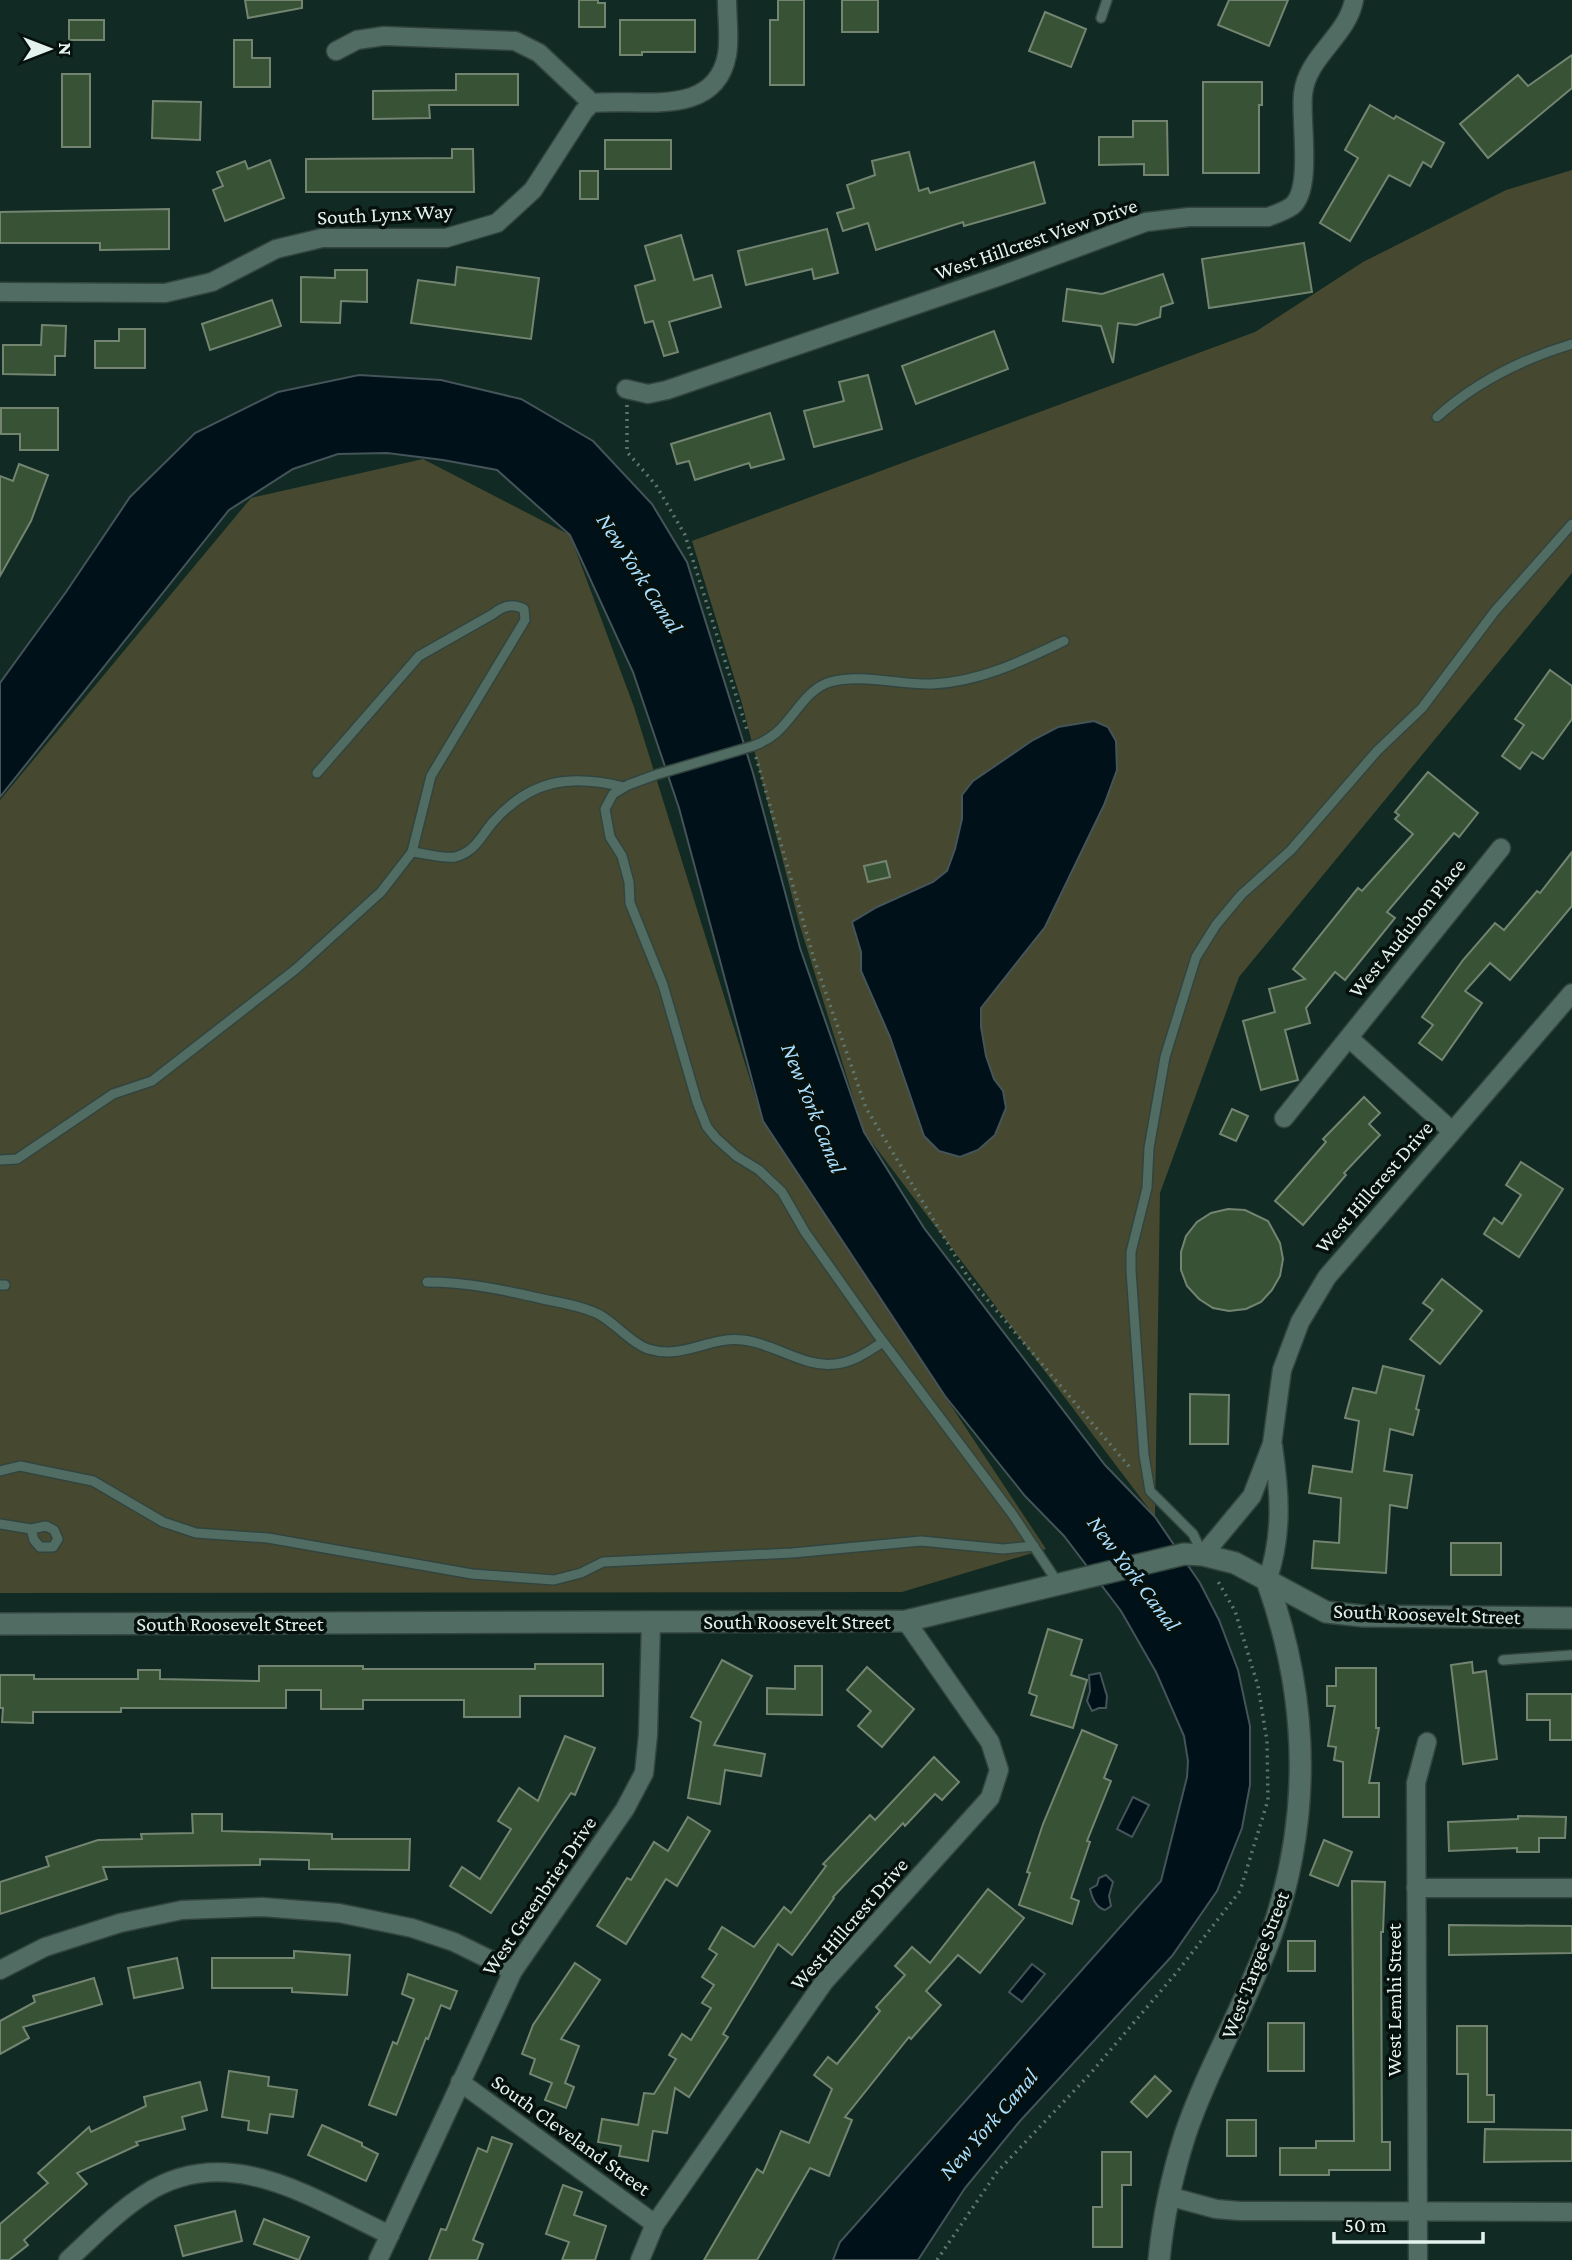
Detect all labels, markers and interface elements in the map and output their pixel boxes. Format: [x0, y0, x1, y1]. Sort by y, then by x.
north arrow [14, 14, 84, 84]
text: N [55, 43, 76, 56]
street label: West Hillcrest View Drive [932, 193, 1140, 285]
street label: South Lynx Way [316, 198, 454, 230]
water label: New York Canal [592, 508, 689, 638]
street label: West Audubon Place [1344, 854, 1470, 1002]
water label: New York Canal [776, 1039, 852, 1177]
street label: West Hillcrest Drive [1310, 1116, 1438, 1258]
water label: New York Canal [1082, 1510, 1186, 1636]
street label: South Roosevelt Street [1333, 1599, 1522, 1629]
street label: South Roosevelt Street [703, 1610, 892, 1634]
street label: South Roosevelt Street [136, 1612, 325, 1636]
street label: West Greenbrier Drive [477, 1812, 601, 1980]
street label: West Hillcrest Drive [785, 1853, 913, 1995]
street label: West Targee Street [1216, 1887, 1295, 2042]
street label: West Lemhi Street [1382, 1922, 1406, 2077]
water label: New York Canal [933, 2063, 1043, 2185]
street label: South Cleveland Street [487, 2069, 656, 2201]
scale bar [1334, 2200, 1483, 2244]
text: 50 m [1344, 2213, 1387, 2237]

